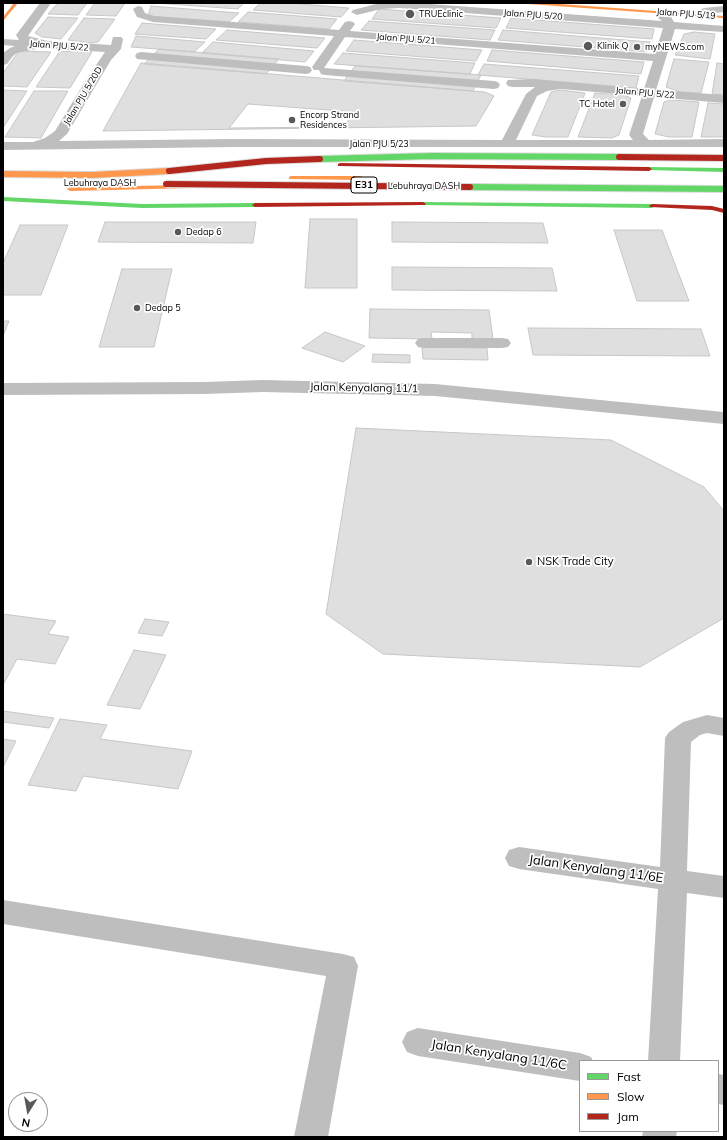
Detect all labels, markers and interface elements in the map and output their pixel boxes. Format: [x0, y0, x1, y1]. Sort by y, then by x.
street label: Jalan PJU 5/19 [656, 7, 716, 21]
marker: TRUEclinic [404, 8, 416, 20]
street label: Jalan PJU 5/20 [503, 8, 563, 22]
place label: TRUEclinic [419, 9, 463, 19]
street label: Jalan PJU 5/21 [376, 32, 436, 46]
street label: Jalan PJU 5/22 [29, 39, 89, 53]
marker: Klinik Q [582, 40, 594, 52]
place label: Klinik Q [597, 41, 628, 51]
marker: myNEWS.com [632, 42, 642, 52]
place label: myNEWS.com [645, 42, 704, 52]
street label: Jalan PJU 5/20D [61, 65, 105, 127]
street label: Jalan PJU 5/22 [615, 85, 675, 101]
place label: TC Hotel [579, 99, 615, 109]
marker: TC Hotel [618, 99, 628, 109]
place label: Encorp Strand Residences [300, 110, 359, 131]
marker: Encorp Strand Residences [287, 115, 297, 125]
street label: Jalan PJU 5/23 [349, 139, 409, 149]
road number: E31 [351, 177, 377, 193]
street label: Lebuhraya DASH [64, 178, 136, 188]
street label: Lebuhraya DASH [388, 181, 460, 191]
marker: Dedap 6 [173, 227, 183, 237]
place label: Dedap 6 [186, 227, 222, 237]
marker: Dedap 5 [132, 303, 142, 313]
place label: Dedap 5 [145, 303, 181, 313]
street label: Jalan Kenyalang 11/1 [310, 380, 418, 396]
place label: NSK Trade City [537, 555, 614, 569]
marker: NSK Trade City [524, 557, 534, 567]
street label: Jalan Kenyalang 11/6E [528, 852, 664, 886]
street label: Jalan Kenyalang 11/6C [430, 1037, 568, 1073]
legend [579, 1060, 719, 1132]
text: Fast [617, 1069, 641, 1084]
text: Slow [617, 1089, 645, 1104]
north arrow [8, 1092, 48, 1132]
text: Jam [617, 1109, 639, 1124]
text: N [20, 1115, 31, 1130]

